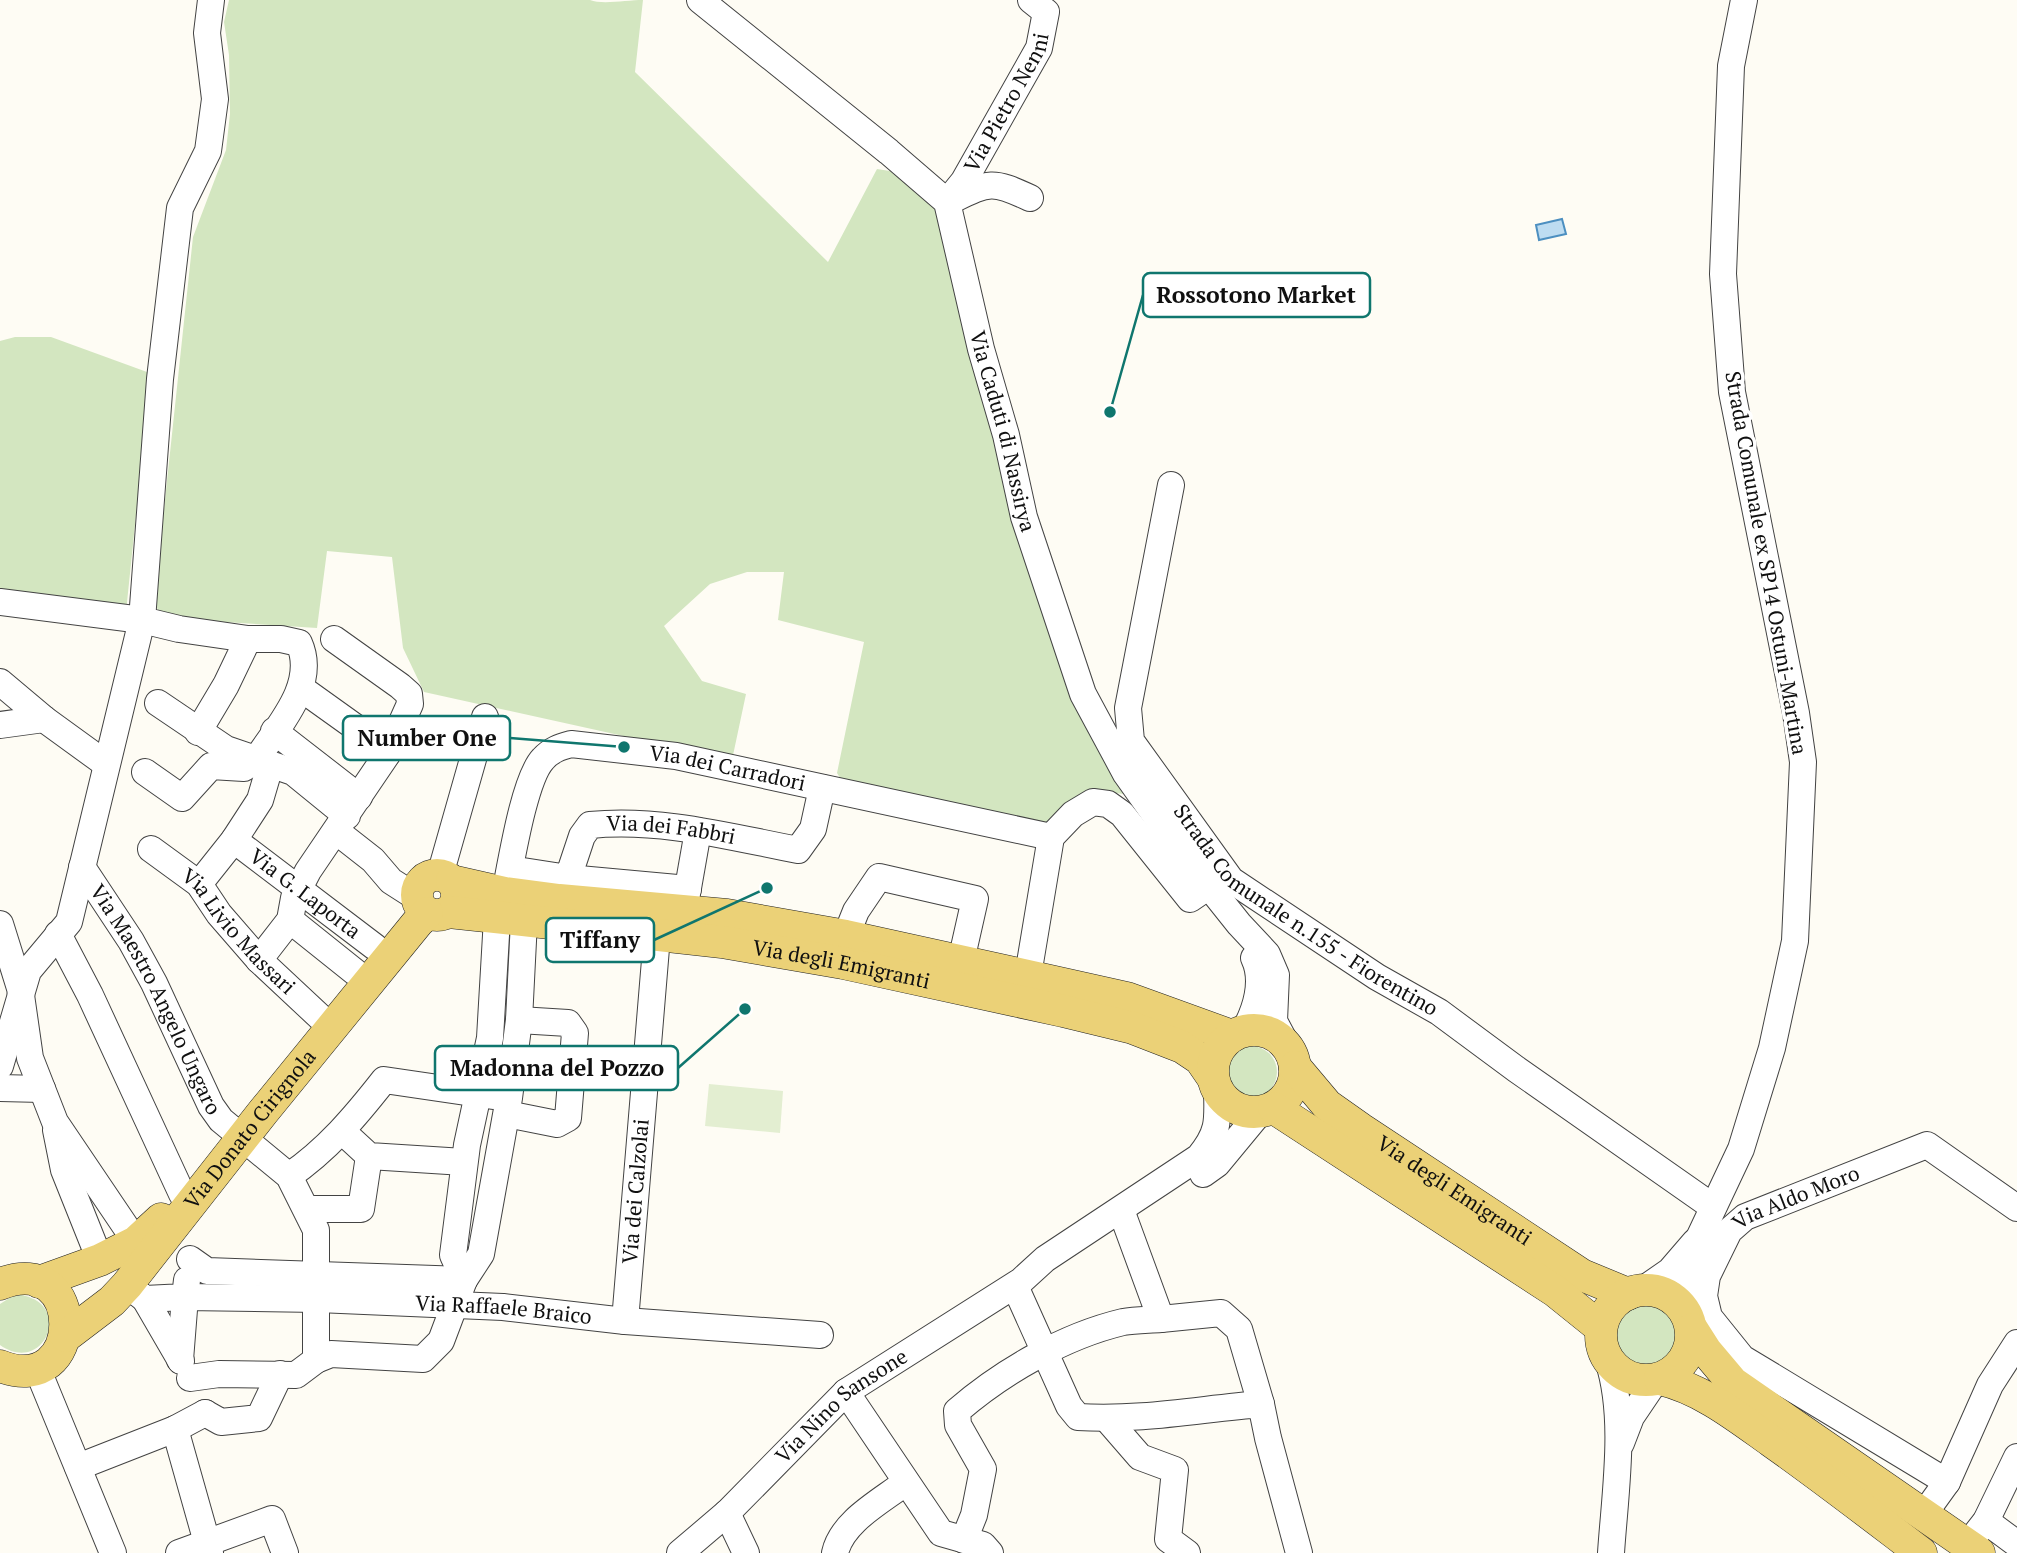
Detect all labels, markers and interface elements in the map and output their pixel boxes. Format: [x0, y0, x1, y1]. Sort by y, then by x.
street label: Via Pietro Nenni [957, 30, 1055, 177]
callout: Rossotono Market [1143, 273, 1370, 317]
text: Rossotono Market [1156, 279, 1356, 310]
street label: Via Caduti di Nassirya [964, 328, 1043, 536]
street label: Strada Comunale ex SP14 Ostuni-Martina [1719, 369, 1815, 757]
callout: Number One [343, 716, 510, 760]
text: Number One [357, 722, 497, 753]
street label: Via dei Carradori [648, 738, 808, 797]
street label: Strada Comunale n.155 - Fiorentino [1168, 798, 1443, 1022]
street label: Via dei Fabbri [606, 808, 738, 850]
street label: Via G. Laporta [244, 842, 367, 945]
street label: Via Livio Massari [176, 861, 302, 1000]
street label: Via Maestro Angelo Ungaro [84, 878, 228, 1120]
callout: Tiffany [546, 918, 654, 962]
text: Tiffany [560, 924, 641, 955]
street label: Via degli Emigranti [750, 933, 933, 995]
street label: Via Donato Cirignola [177, 1043, 322, 1215]
callout: Madonna del Pozzo [435, 1046, 678, 1090]
text: Madonna del Pozzo [450, 1052, 664, 1083]
street label: Via dei Calzolai [615, 1118, 655, 1265]
street label: Via degli Emigranti [1372, 1128, 1538, 1251]
street label: Via Aldo Moro [1726, 1158, 1863, 1235]
street label: Via Raffaele Braico [415, 1288, 593, 1330]
street label: Via Nino Sansone [769, 1342, 912, 1469]

